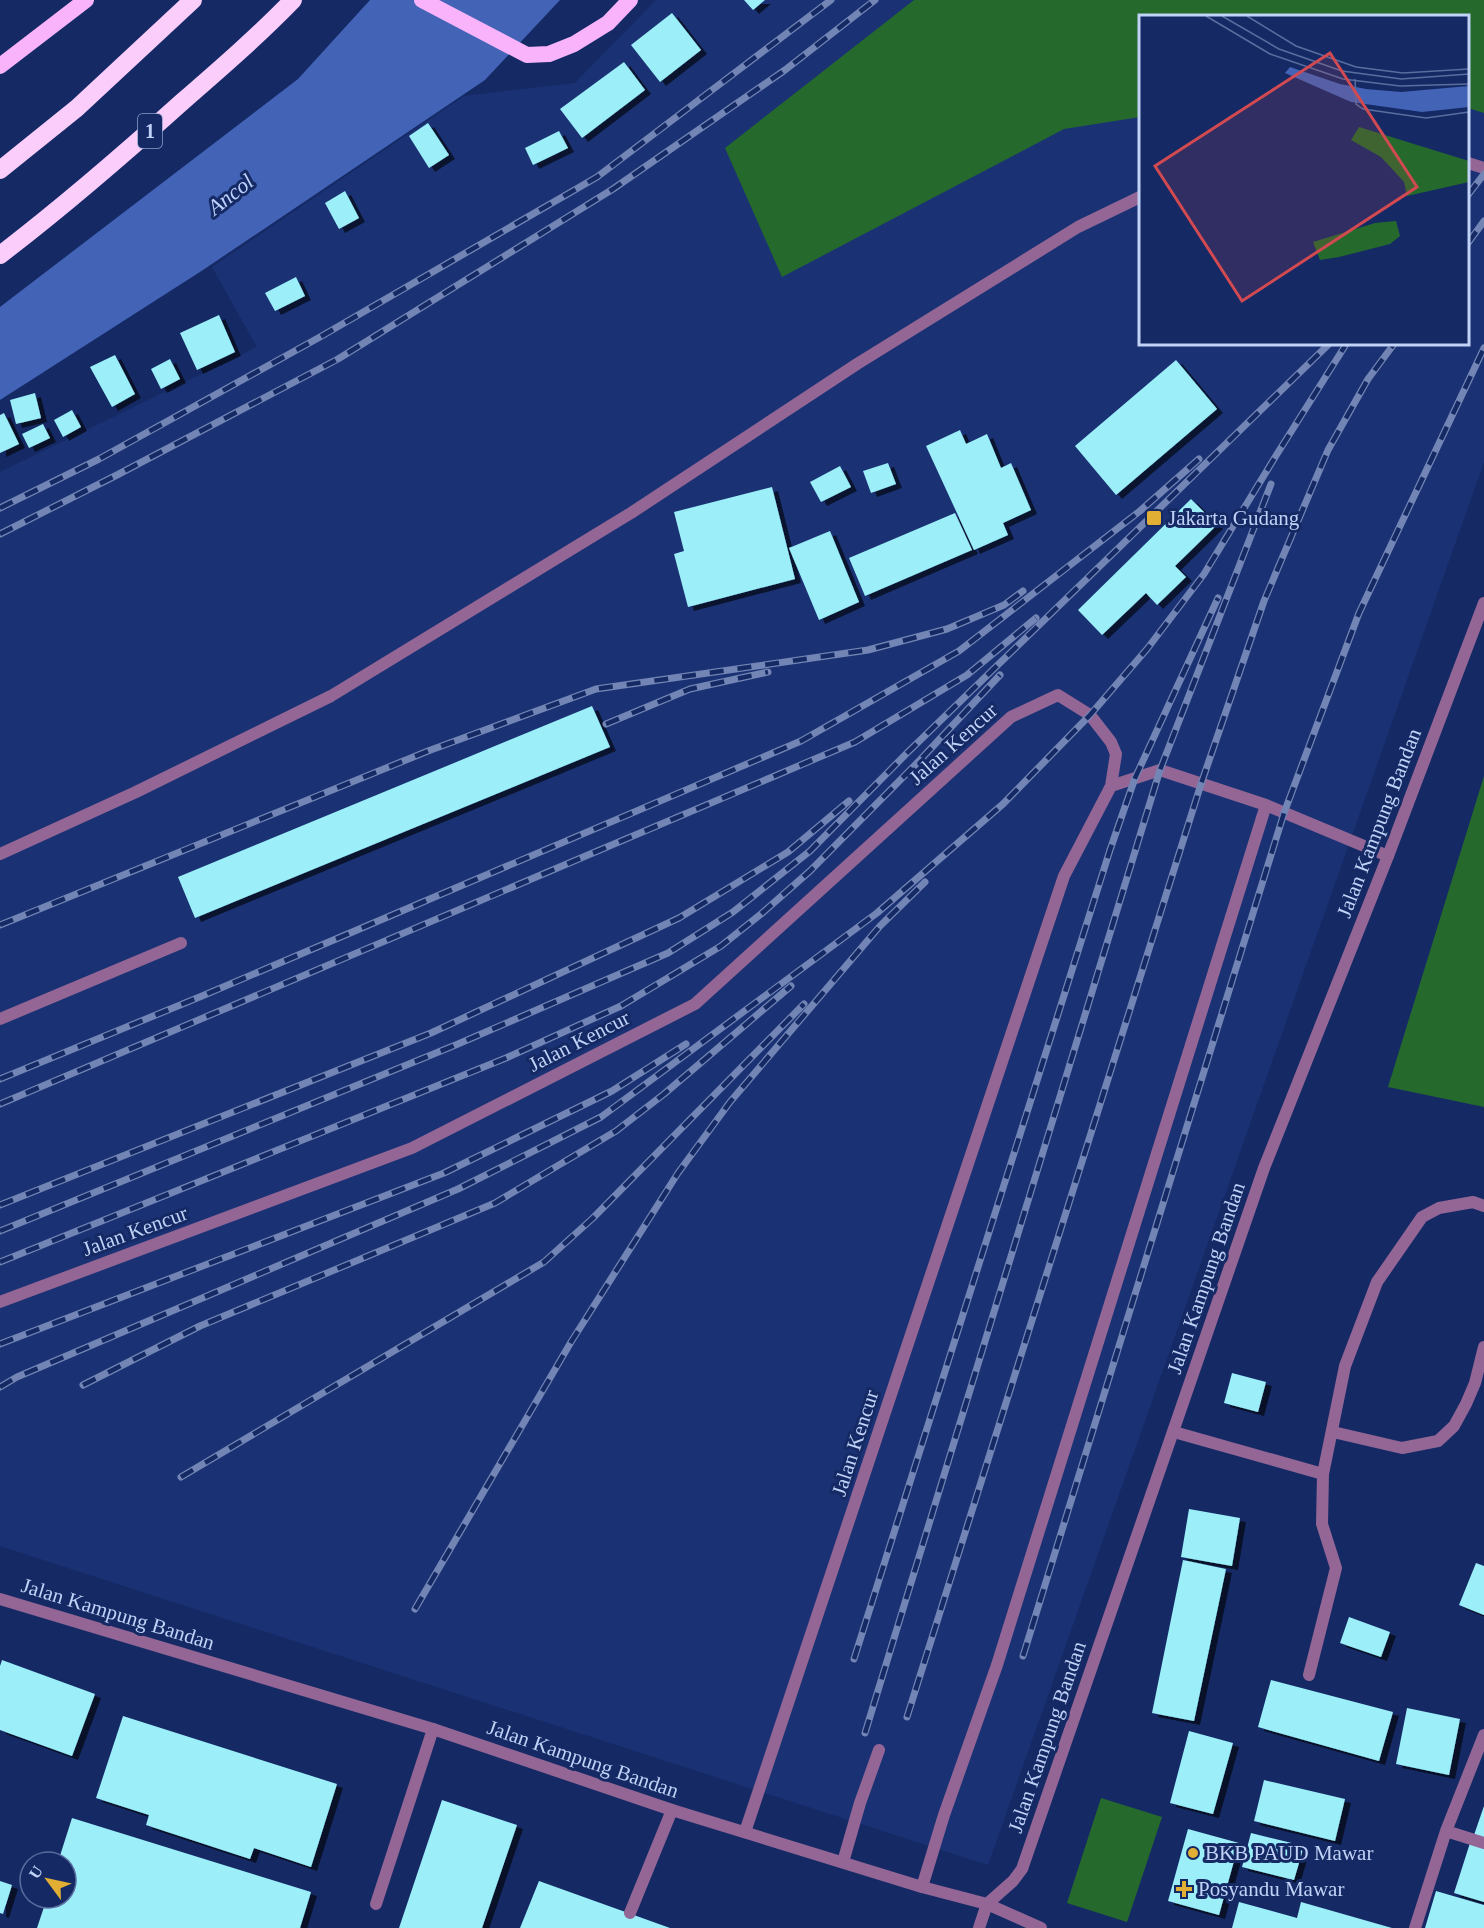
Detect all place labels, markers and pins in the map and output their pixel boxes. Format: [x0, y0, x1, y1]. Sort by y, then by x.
place label: Jakarta Gudang [1168, 506, 1300, 530]
marker: Jakarta Gudang [1145, 509, 1163, 527]
place label: BKB PAUD Mawar [1205, 1841, 1373, 1865]
marker: BKB PAUD Mawar [1186, 1846, 1200, 1860]
place label: Posyandu Mawar [1198, 1877, 1344, 1901]
marker: Posyandu Mawar [1175, 1880, 1193, 1898]

